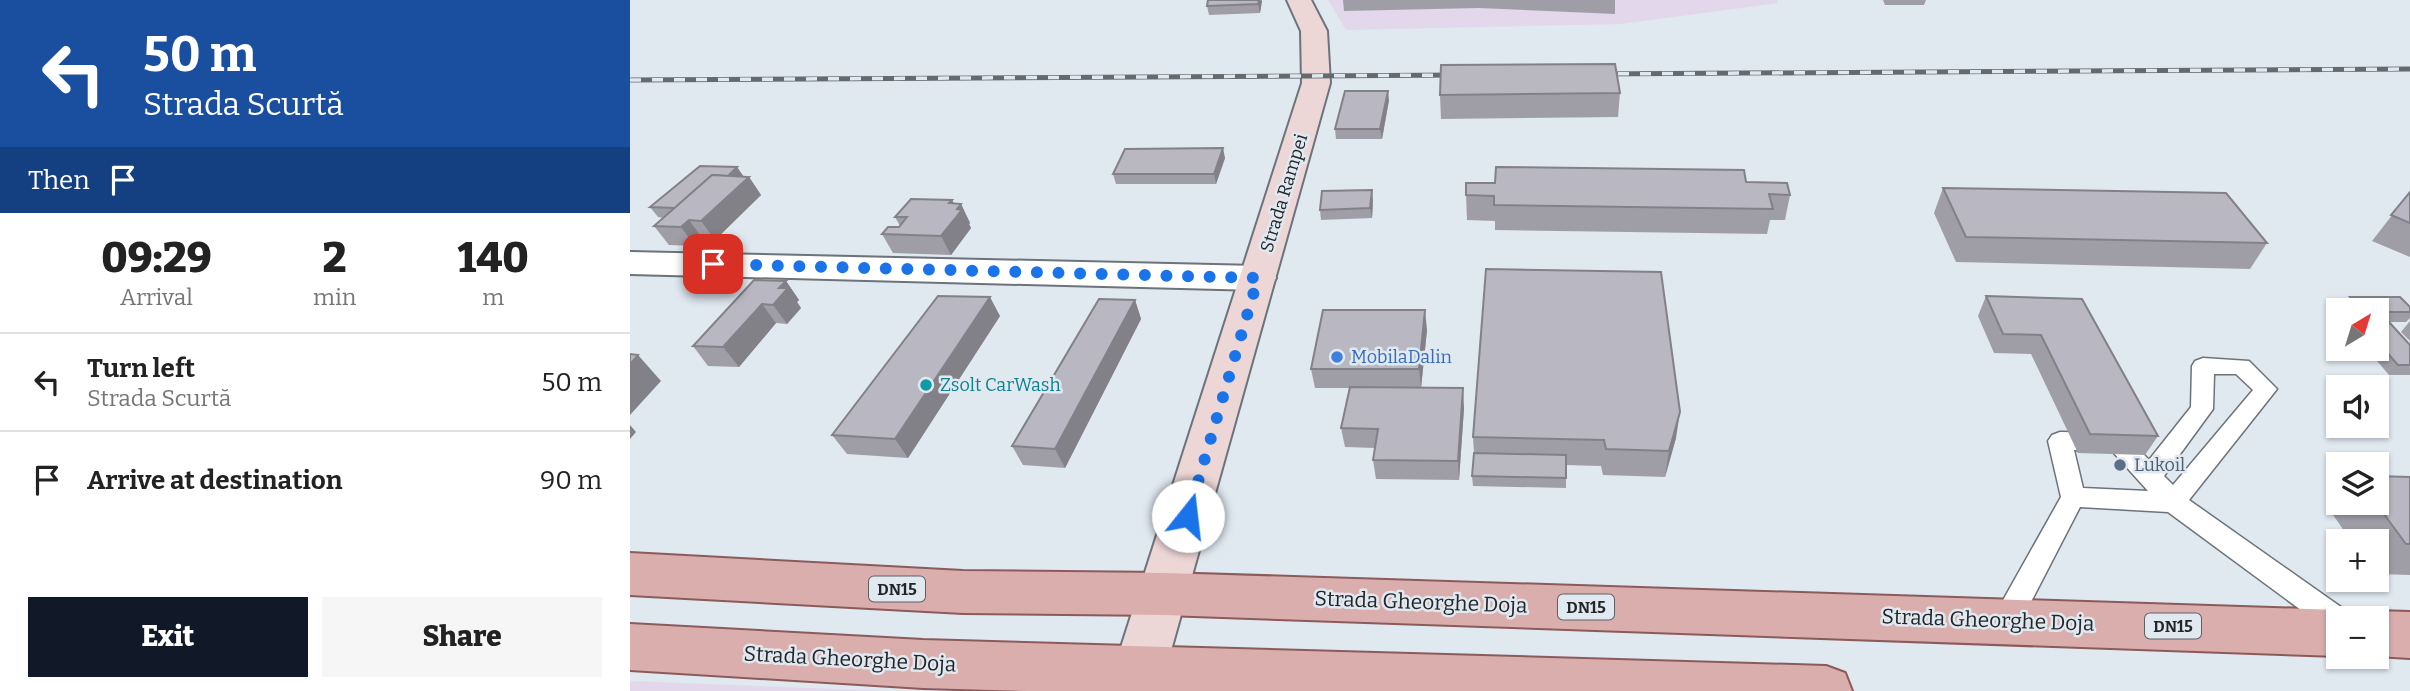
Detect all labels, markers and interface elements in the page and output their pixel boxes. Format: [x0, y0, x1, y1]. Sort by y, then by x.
text: 50 m [143, 25, 256, 84]
icon: left [28, 28, 119, 119]
text: Strada Scurtă [143, 85, 344, 123]
street label: Strada Rampei [1256, 131, 1312, 255]
icon: arrive [104, 161, 142, 199]
text: Then [28, 165, 90, 196]
text: 09:29 [101, 233, 212, 283]
text: 2 [323, 233, 347, 283]
text: 140 [458, 233, 529, 283]
pin [683, 234, 743, 294]
icon: arrive [694, 245, 732, 283]
text: Arrival [120, 283, 193, 311]
text: min [313, 283, 356, 311]
text: m [482, 283, 504, 311]
north arrow [2326, 298, 2389, 360]
map controls [2326, 298, 2389, 669]
place label: MobilaDalin [1351, 346, 1453, 368]
marker: MobilaDalin [1329, 349, 1345, 365]
text: Turn left [87, 353, 195, 384]
icon: left [28, 363, 66, 401]
text: 50 m [541, 367, 602, 398]
place label: Zsolt CarWash [940, 374, 1061, 396]
button: sound [2326, 375, 2389, 438]
marker: Zsolt CarWash [918, 377, 934, 393]
text: Strada Scurtă [87, 384, 231, 412]
button: layers [2326, 452, 2389, 515]
place label: Lukoil [2134, 454, 2185, 476]
marker: Lukoil [2112, 457, 2128, 473]
icon: arrive [28, 461, 66, 499]
text: Arrive at destination [87, 465, 342, 496]
text: 90 m [540, 465, 602, 496]
position arrow [1151, 479, 1225, 553]
button: + [2326, 529, 2389, 592]
road number: DN15 [869, 576, 925, 602]
street label: Strada Gheorghe Doja [1314, 585, 1528, 619]
road number: DN15 [1558, 594, 1614, 620]
button: Exit [28, 597, 308, 677]
button: Share [322, 597, 602, 677]
street label: Strada Gheorghe Doja [1881, 603, 2095, 637]
button: − [2326, 606, 2389, 669]
road number: DN15 [2145, 614, 2201, 638]
street label: Strada Gheorghe Doja [743, 640, 958, 678]

